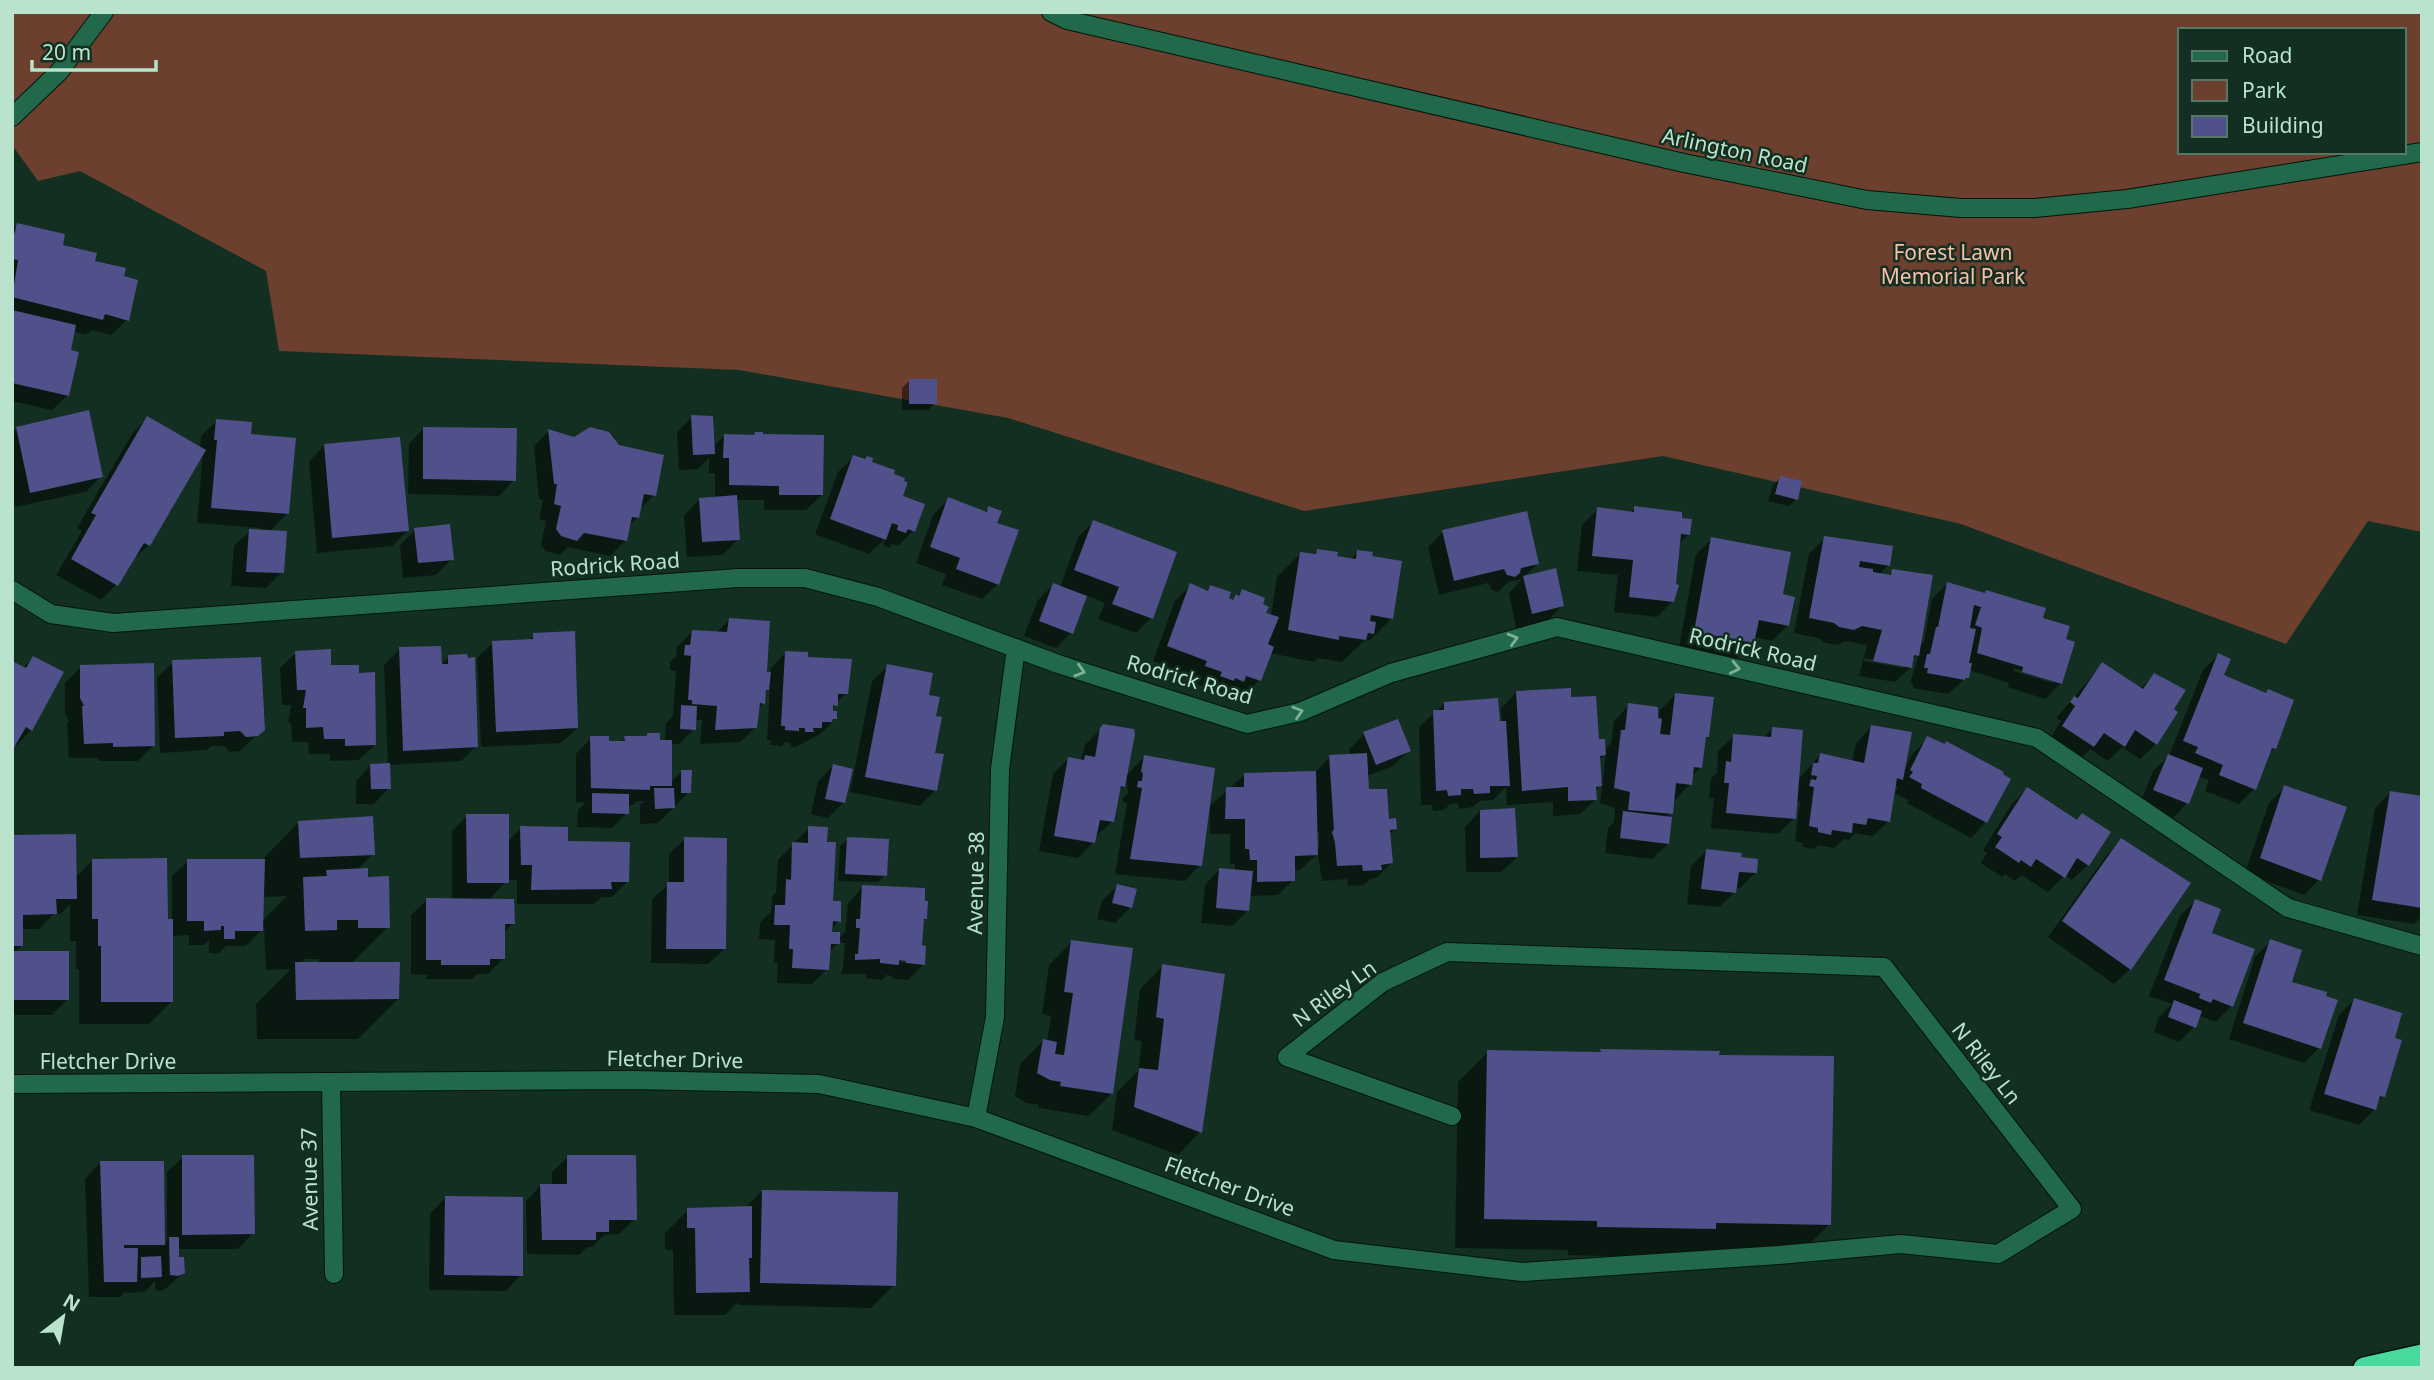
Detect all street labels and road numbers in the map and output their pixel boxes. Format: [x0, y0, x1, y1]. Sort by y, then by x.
street label: Arlington Road [1660, 121, 1810, 179]
street label: Rodrick Road [549, 545, 681, 583]
street label: Rodrick Road [1687, 621, 1819, 677]
street label: Rodrick Road [1124, 648, 1256, 710]
street label: Avenue 38 [960, 831, 990, 935]
street label: N Riley Ln [1287, 953, 1381, 1033]
street label: N Riley Ln [1946, 1016, 2028, 1110]
street label: Fletcher Drive [606, 1044, 744, 1074]
street label: Fletcher Drive [40, 1047, 176, 1075]
street label: Avenue 37 [294, 1127, 324, 1231]
street label: Fletcher Drive [1161, 1149, 1299, 1223]

